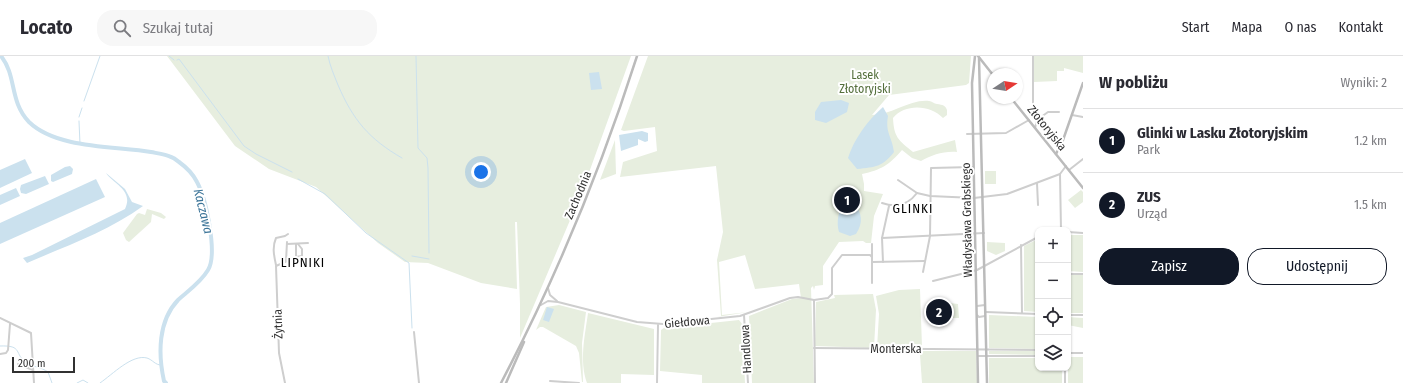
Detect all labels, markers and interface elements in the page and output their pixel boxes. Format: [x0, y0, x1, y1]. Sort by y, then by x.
search box [97, 10, 377, 46]
text: Locato [20, 16, 73, 39]
icon: search [111, 17, 133, 39]
text: Szukaj tutaj [143, 19, 213, 37]
text: Start [1182, 19, 1209, 36]
text: Mapa [1231, 19, 1262, 36]
text: O nas [1284, 19, 1317, 36]
text: Kontakt [1339, 19, 1383, 36]
park label: Lasek Złotoryjski [839, 68, 891, 96]
north arrow [987, 68, 1023, 104]
text: W pobliżu [1099, 72, 1168, 93]
text: Wyniki: 2 [1340, 75, 1387, 90]
street label: Złotoryjska [1025, 103, 1070, 154]
text: Glinki w Lasku Złotoryjskim [1137, 124, 1308, 142]
text: 1 [1109, 133, 1115, 148]
text: 1.2 km [1354, 133, 1387, 148]
text: Park [1137, 142, 1160, 157]
your location [471, 162, 491, 182]
street label: Władysława Grabskiego [959, 162, 975, 278]
street label: Zachodnia [562, 169, 594, 221]
pin: 1 [834, 185, 860, 215]
water label: Kaczawa [191, 187, 216, 235]
text: ZUS [1137, 188, 1161, 206]
text: 2 [1109, 197, 1115, 212]
text: 1.5 km [1354, 197, 1387, 212]
district label: GLINKI [893, 201, 933, 216]
text: Urząd [1137, 206, 1167, 221]
map controls [1035, 227, 1071, 371]
button: + [1035, 227, 1071, 263]
button: Zapisz [1099, 248, 1239, 285]
button: Udostępnij [1247, 248, 1387, 285]
district label: LIPNIKI [281, 255, 325, 270]
button: − [1035, 263, 1071, 299]
pin: 2 [926, 297, 952, 327]
button: locate [1035, 299, 1071, 335]
street label: Żytnia [269, 309, 286, 339]
street label: Giełdowa [664, 313, 710, 331]
street label: Handlowa [738, 324, 754, 374]
button: layers [1035, 335, 1071, 371]
street label: Monterska [870, 342, 922, 356]
scale bar [12, 355, 75, 374]
text: 200 m [18, 357, 45, 370]

